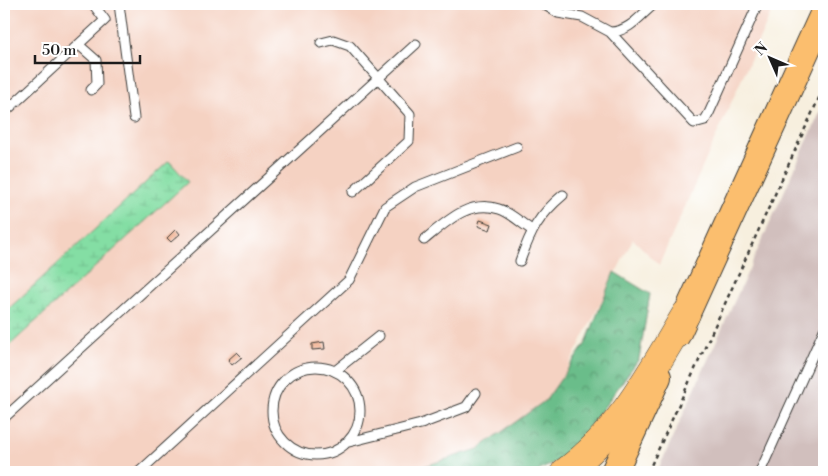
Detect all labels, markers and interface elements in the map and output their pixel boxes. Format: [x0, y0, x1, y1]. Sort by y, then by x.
scale bar [35, 32, 140, 64]
north arrow [746, 32, 796, 82]
text: N [751, 39, 772, 60]
text: 50 m [42, 41, 76, 60]

